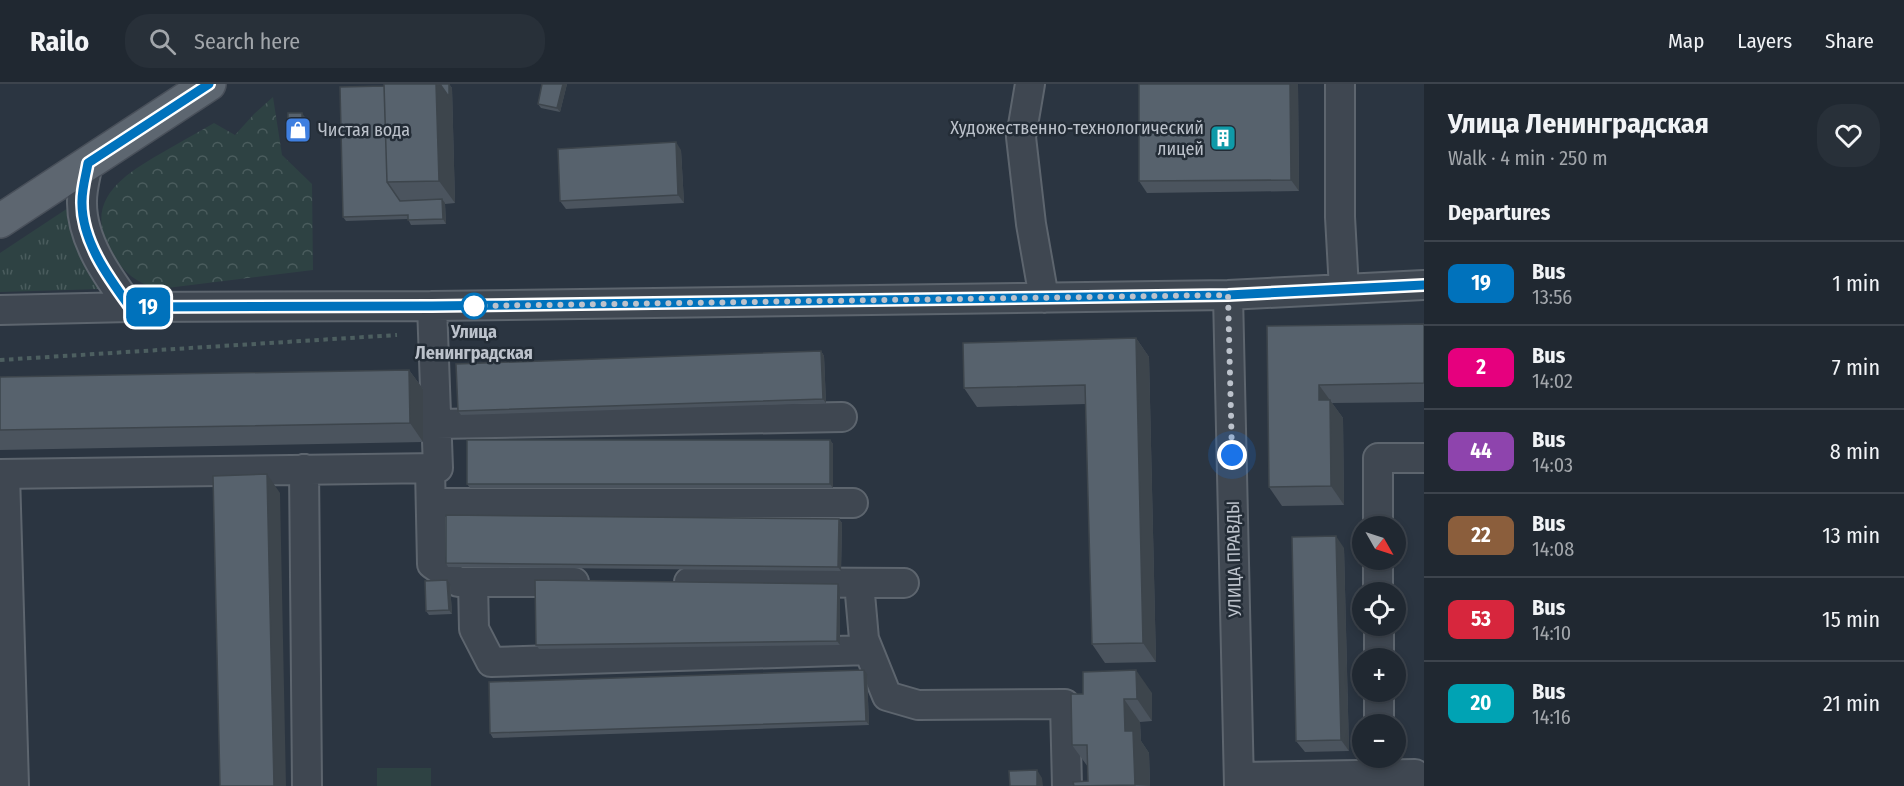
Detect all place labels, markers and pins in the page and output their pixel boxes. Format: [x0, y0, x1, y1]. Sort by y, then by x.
shop icon: Чистая вода [283, 115, 313, 145]
place label: Художественно-технологический лицей [950, 117, 1204, 160]
place label: Чистая вода [318, 119, 410, 141]
building icon: Художественно-технологический лицей [1208, 123, 1238, 153]
marker: Улица Ленинградская [461, 293, 487, 319]
place label: Улица Ленинградская [415, 321, 533, 364]

